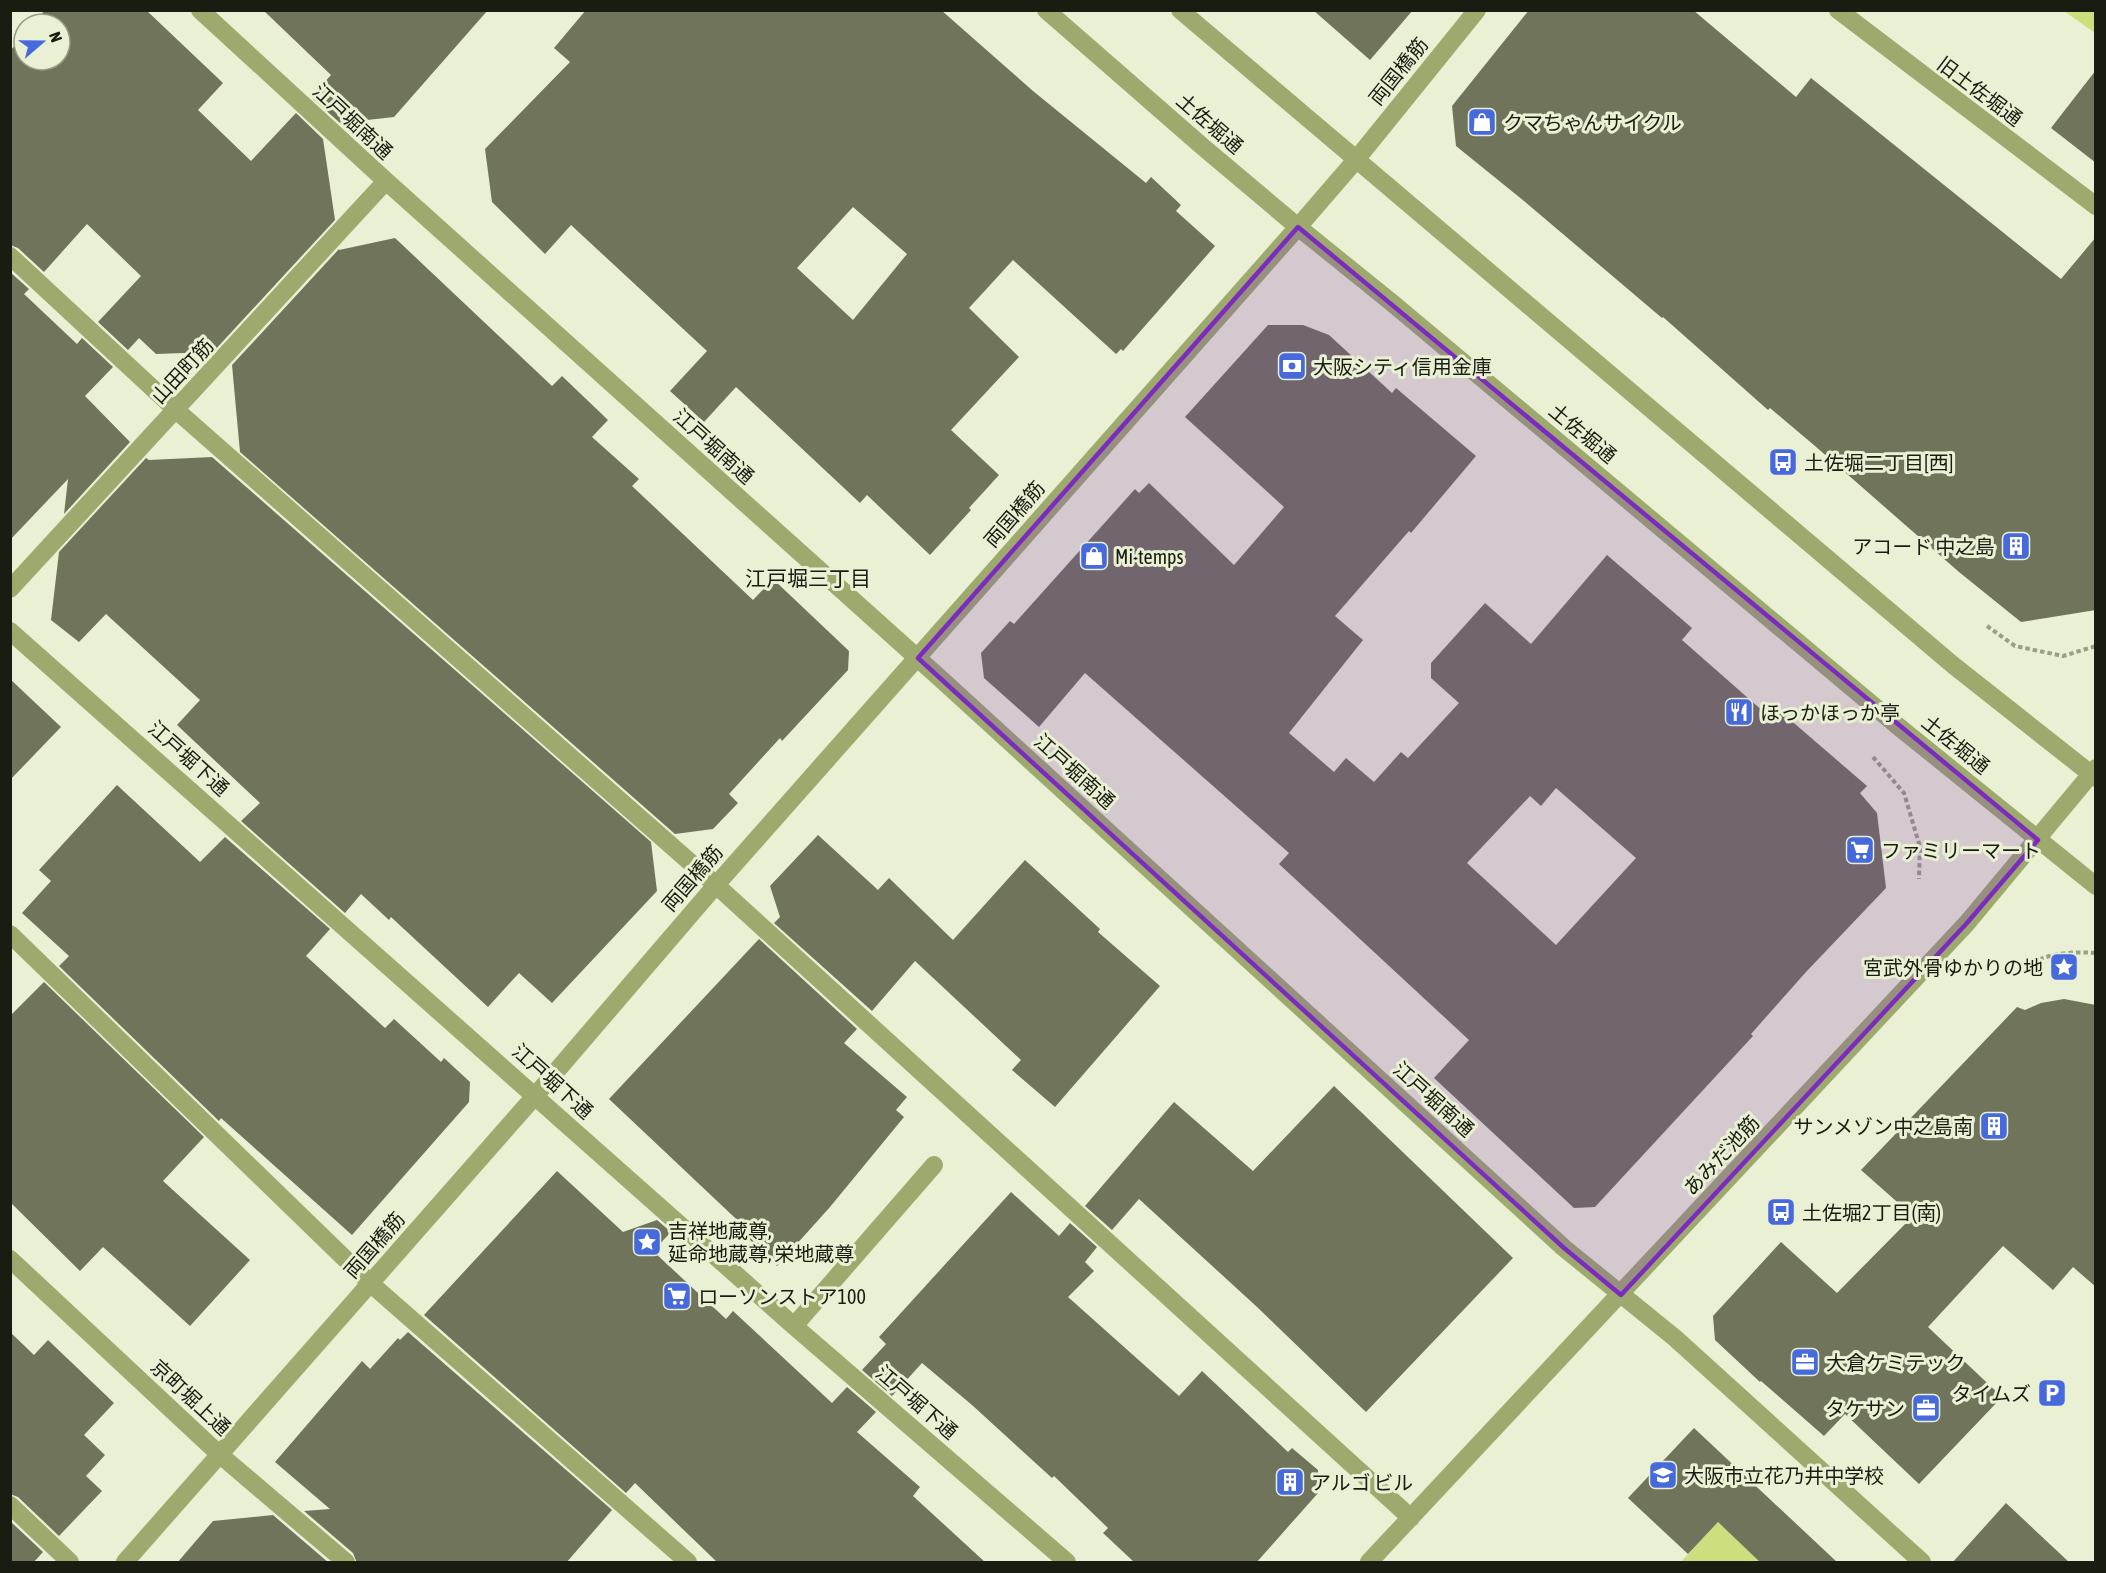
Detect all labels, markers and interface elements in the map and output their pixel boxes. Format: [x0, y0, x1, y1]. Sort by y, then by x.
north arrow [12, 12, 72, 72]
text: N [46, 29, 66, 44]
street label: 両国橋筋 [1364, 33, 1432, 109]
street label: 旧土佐堀通 [1933, 52, 2027, 130]
street label: 江戸堀南通 [309, 78, 397, 164]
street label: 土佐堀通 [1172, 88, 1248, 158]
shop icon: クマちゃんサイクル [1466, 106, 1498, 138]
place label: クマちゃんサイクル [1503, 111, 1682, 134]
street label: 山田町筋 [146, 334, 218, 408]
bank icon: 大阪シティ信用金庫 [1276, 350, 1308, 382]
place label: 大阪シティ信用金庫 [1313, 355, 1492, 378]
street label: 土佐堀通 [1545, 398, 1621, 468]
street label: 江戸堀南通 [669, 404, 759, 488]
bus stop icon: 土佐堀二丁目[西] [1767, 446, 1799, 478]
place label: 土佐堀二丁目[西] [1804, 451, 1953, 474]
street label: 両国橋筋 [979, 476, 1049, 552]
building icon: アコード 中之島 [2000, 530, 2032, 562]
place label: アコード 中之島 [1852, 535, 1995, 558]
shop icon: Mi-temps [1078, 540, 1110, 572]
place label: Mi-temps [1115, 545, 1184, 568]
district label: 江戸堀三丁目 [745, 566, 871, 590]
restaurant icon: ほっかほっか亭 [1723, 696, 1755, 728]
place label: ほっかほっか亭 [1760, 701, 1900, 724]
street label: 土佐堀通 [1918, 710, 1994, 778]
street label: 江戸堀下通 [144, 716, 234, 800]
street label: 江戸堀南通 [1030, 729, 1120, 813]
supermarket icon: ファミリーマート [1844, 834, 1876, 866]
place label: ファミリーマート [1881, 839, 2041, 862]
street label: 両国橋筋 [657, 840, 727, 916]
place icon: 宮武外骨ゆかりの地 [2048, 951, 2080, 983]
place label: 宮武外骨ゆかりの地 [1863, 956, 2043, 979]
street label: 江戸堀下通 [508, 1039, 598, 1123]
street label: 江戸堀南通 [1389, 1057, 1479, 1141]
building icon: サンメゾン中之島南 [1978, 1110, 2010, 1142]
street label: あみだ池筋 [1678, 1111, 1764, 1199]
place label: サンメゾン中之島南 [1794, 1115, 1973, 1138]
bus stop icon: 土佐堀2丁目(南) [1765, 1196, 1797, 1228]
place label: 土佐堀2丁目(南) [1802, 1201, 1941, 1224]
street label: 両国橋筋 [339, 1207, 409, 1283]
place label: 吉祥地蔵尊, 延命地蔵尊, 栄地蔵尊 [668, 1219, 854, 1265]
place icon: 吉祥地蔵尊, 延命地蔵尊, 栄地蔵尊 [631, 1226, 663, 1258]
supermarket icon: ローソンストア100 [661, 1280, 693, 1312]
place label: ローソンストア100 [698, 1285, 866, 1308]
office icon: 大倉ケミテック [1789, 1346, 1821, 1378]
place label: 大倉ケミテック [1826, 1351, 1965, 1374]
street label: 京町堀上通 [147, 1354, 235, 1440]
street label: 江戸堀下通 [872, 1361, 962, 1443]
parking icon: タイムズ [2036, 1377, 2068, 1409]
place label: タイムズ [1951, 1382, 2031, 1405]
office icon: タケサン [1910, 1392, 1942, 1424]
place label: タケサン [1825, 1397, 1905, 1420]
school or university icon: 大阪市立花乃井中学校 [1647, 1459, 1679, 1491]
place label: 大阪市立花乃井中学校 [1684, 1464, 1884, 1487]
building icon: アルゴ ビル [1274, 1466, 1306, 1498]
place label: アルゴ ビル [1311, 1471, 1413, 1494]

